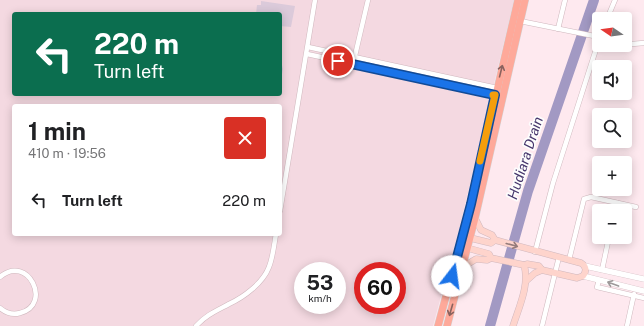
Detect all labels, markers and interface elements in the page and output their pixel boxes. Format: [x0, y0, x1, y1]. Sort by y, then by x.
north arrow [592, 12, 632, 52]
map controls [592, 12, 632, 244]
text: 220 m [94, 27, 179, 60]
icon: left [28, 28, 80, 80]
pin [321, 44, 355, 78]
icon: arrive [327, 50, 349, 72]
button: sound [592, 60, 632, 100]
text: Turn left [94, 61, 164, 82]
one-way arrow [498, 65, 505, 78]
button: search [592, 108, 632, 148]
water label: Hudiara Drain [504, 114, 546, 202]
text: 1 min [28, 117, 86, 145]
button: close [224, 117, 266, 159]
text: 410 m · 19:56 [28, 146, 106, 161]
button: + [592, 156, 632, 196]
icon: left [28, 189, 50, 211]
text: Turn left [62, 192, 123, 209]
text: 220 m [222, 192, 266, 209]
button: − [592, 204, 632, 244]
one-way arrow [506, 242, 519, 249]
position arrow [431, 255, 473, 297]
speed limit sign: 60 [354, 262, 406, 314]
text: 53 [307, 271, 333, 295]
one-way arrow [608, 279, 620, 287]
text: km/h [308, 292, 332, 304]
one-way arrow [447, 303, 454, 316]

